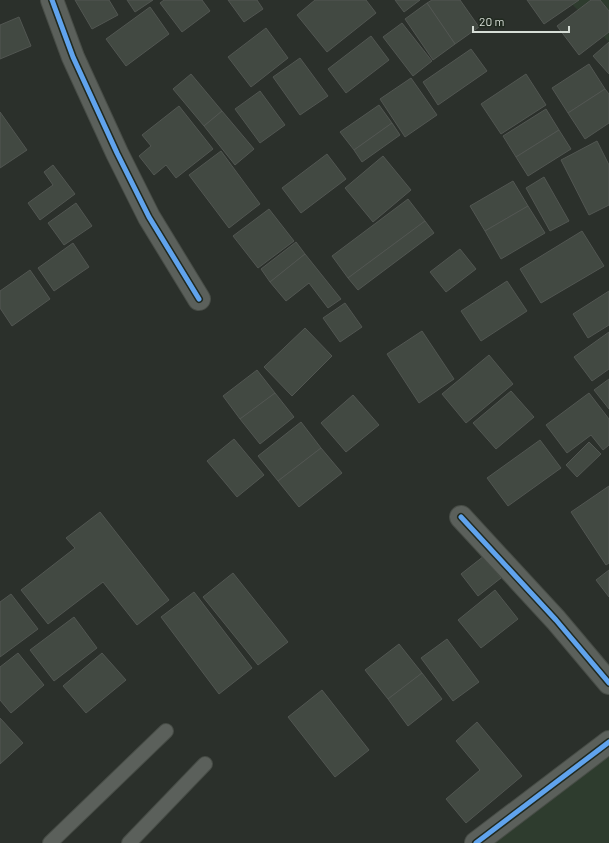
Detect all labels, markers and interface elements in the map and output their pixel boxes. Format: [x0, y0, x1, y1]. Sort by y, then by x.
scale bar [473, 8, 569, 34]
text: 20 m [479, 14, 505, 28]

